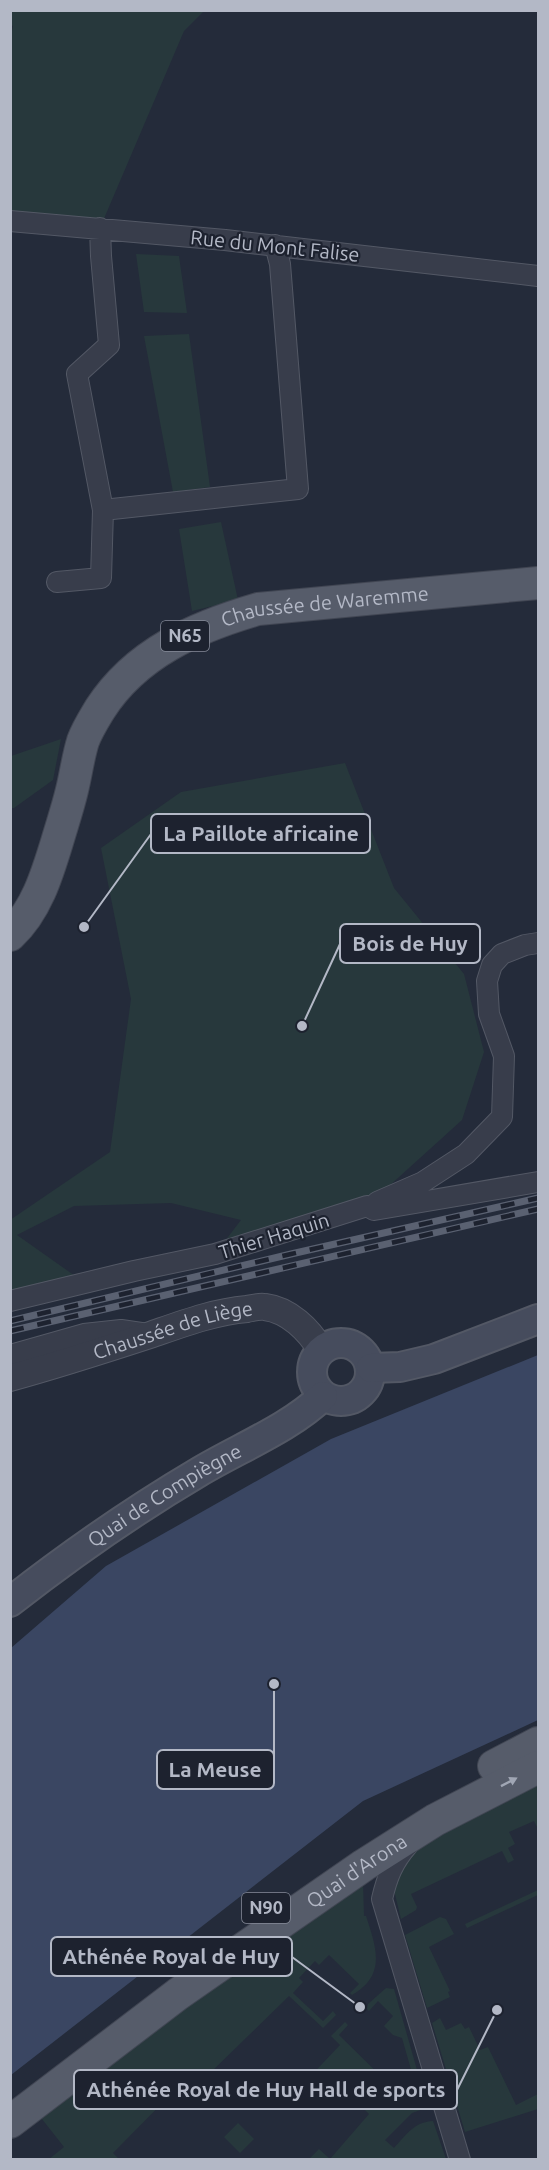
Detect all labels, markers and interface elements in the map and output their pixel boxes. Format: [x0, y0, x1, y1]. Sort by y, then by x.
street label: Rue du Mont Falise [189, 225, 361, 266]
street label: Chaussée de Waremme [218, 581, 430, 631]
road number: N65 [161, 621, 209, 651]
callout: La Paillote africaine [151, 814, 370, 853]
text: La Paillote africaine [163, 821, 359, 845]
callout: Bois de Huy [340, 924, 480, 963]
text: Bois de Huy [352, 931, 468, 955]
street label: Thier Haquin [216, 1208, 332, 1263]
street label: Chaussée de Liège [90, 1296, 255, 1364]
street label: Quai de Compiègne [83, 1439, 245, 1552]
callout: La Meuse [157, 1750, 274, 1789]
text: La Meuse [168, 1757, 262, 1781]
one-way arrow [501, 1777, 518, 1787]
street label: Quai d'Arona [302, 1829, 411, 1913]
road number: N90 [242, 1893, 290, 1923]
callout: Athénée Royal de Huy [51, 1937, 292, 1976]
text: Athénée Royal de Huy [62, 1944, 280, 1968]
callout: Athénée Royal de Huy Hall de sports [74, 2070, 457, 2109]
text: Athénée Royal de Huy Hall de sports [87, 2077, 446, 2101]

